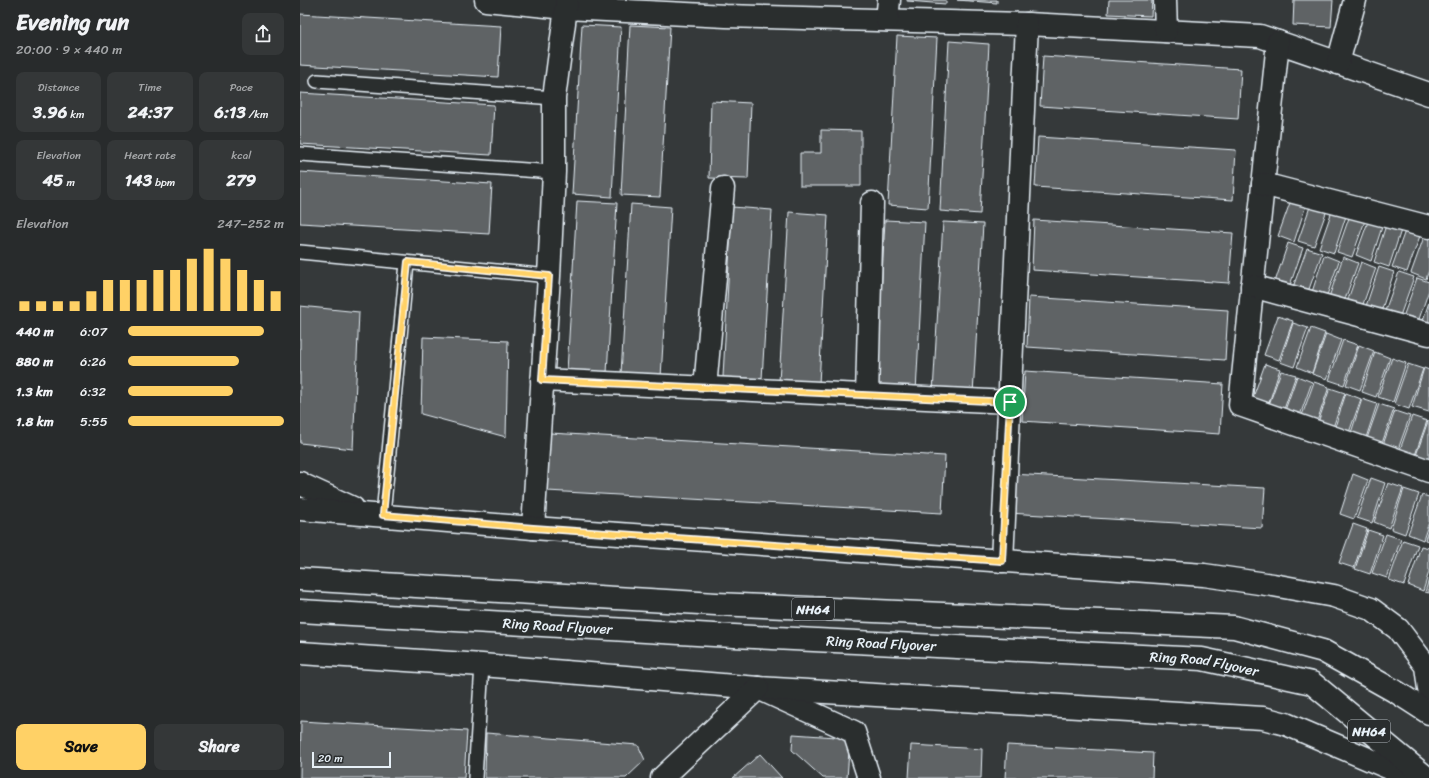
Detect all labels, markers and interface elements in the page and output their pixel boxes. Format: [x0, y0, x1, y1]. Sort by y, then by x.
text: Evening run [16, 3, 129, 42]
button: share [242, 13, 284, 55]
text: 20:00 · 9 × 440 m [16, 38, 122, 61]
text: Distance [38, 78, 80, 97]
text: Time [138, 78, 162, 97]
text: Pace [230, 78, 253, 97]
text: 3.96 [33, 97, 67, 127]
text: 24:37 [128, 97, 172, 127]
text: 6:13 [214, 97, 246, 127]
text: km [67, 105, 85, 124]
text: /km [246, 105, 268, 124]
text: Elevation [36, 146, 81, 165]
text: Heart rate [124, 146, 176, 165]
text: kcal [231, 146, 251, 165]
text: 45 [43, 165, 64, 195]
text: 143 [125, 165, 152, 195]
text: 279 [226, 165, 256, 195]
text: m [64, 173, 75, 192]
text: bpm [152, 173, 175, 192]
text: Elevation [16, 212, 69, 235]
text: 247–252 m [217, 212, 284, 235]
text: 440 m [16, 320, 54, 343]
text: 6:07 [80, 320, 107, 343]
text: 880 m [16, 350, 53, 373]
text: 6:26 [80, 350, 106, 373]
text: 1.3 km [16, 380, 53, 403]
text: 6:32 [80, 380, 106, 403]
pin [993, 385, 1027, 419]
icon: arrive [999, 391, 1021, 413]
text: 1.8 km [16, 410, 54, 433]
text: 5:55 [80, 410, 108, 433]
road number: NH64 [792, 598, 834, 620]
street label: Ring Road Flyover [502, 610, 614, 642]
street label: Ring Road Flyover [826, 628, 938, 658]
street label: Ring Road Flyover [1149, 644, 1262, 684]
road number: NH64 [1348, 720, 1390, 742]
button: Save [16, 724, 146, 770]
button: Share [154, 724, 284, 770]
text: 20 m [318, 749, 343, 768]
scale bar [312, 750, 391, 769]

